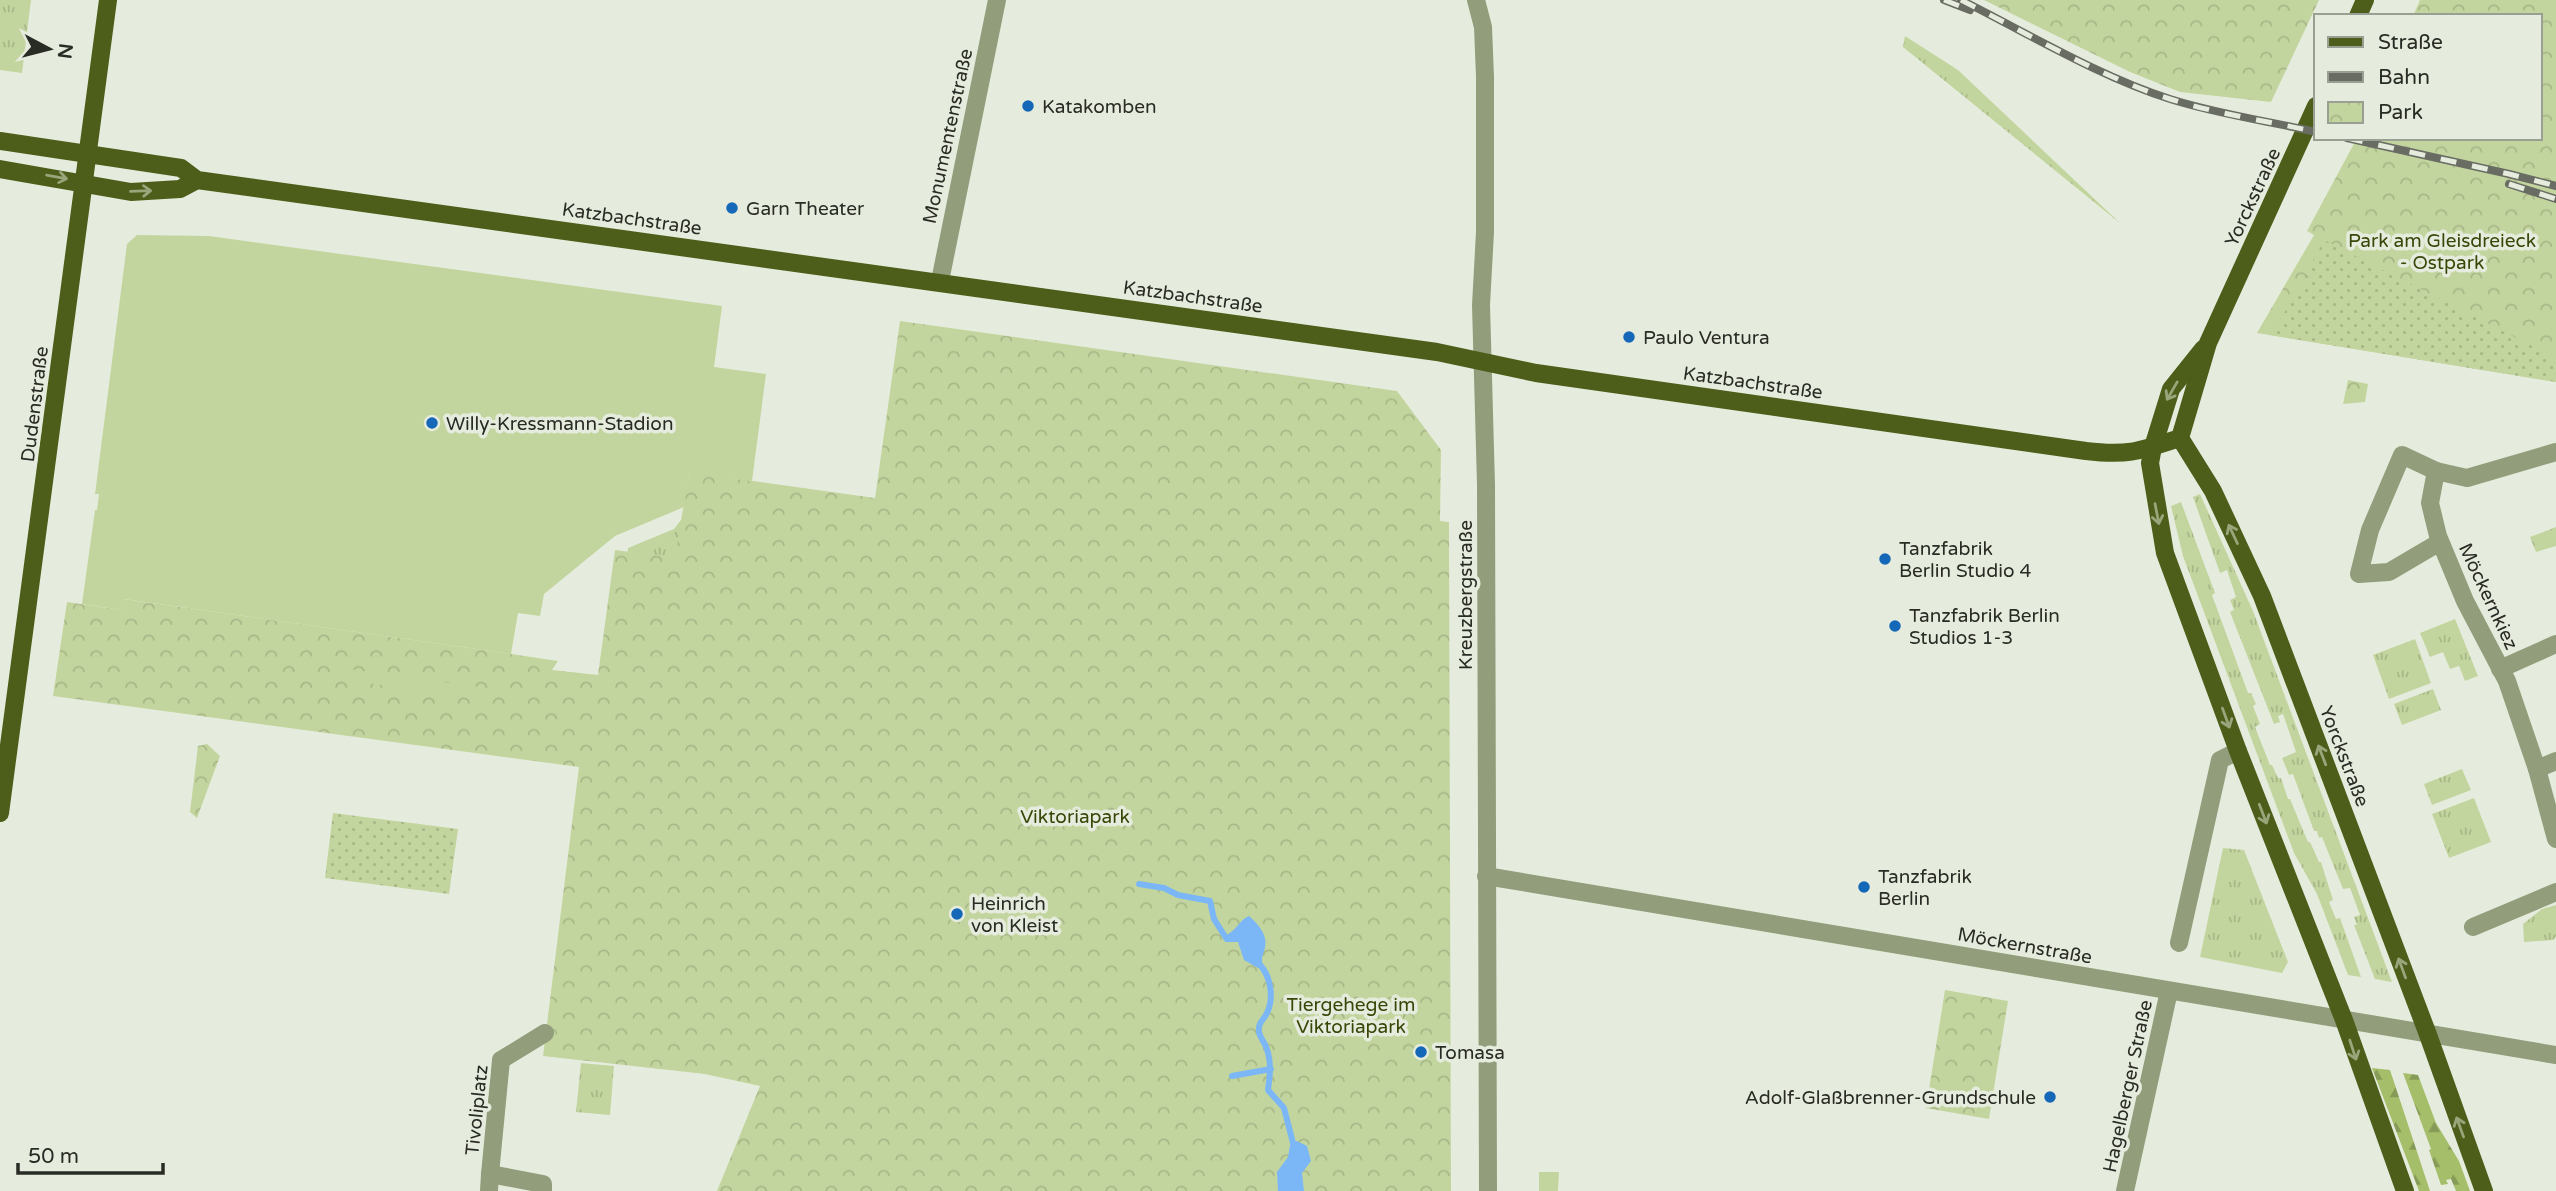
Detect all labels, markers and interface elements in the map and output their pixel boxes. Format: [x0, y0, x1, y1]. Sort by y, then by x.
north arrow [14, 14, 84, 84]
legend [2314, 14, 2542, 140]
text: Straße [2378, 30, 2443, 55]
text: N [53, 42, 77, 60]
street label: Monumentenstraße [919, 47, 977, 226]
text: Bahn [2378, 65, 2430, 90]
place label: Katakomben [1042, 96, 1157, 118]
marker: Katakomben [1020, 98, 1036, 114]
text: Park [2378, 100, 2423, 125]
street label: Yorckstraße [2220, 145, 2285, 250]
one-way arrow [45, 171, 68, 184]
one-way arrow [129, 184, 152, 198]
street label: Katzbachstraße [561, 198, 703, 240]
place label: Garn Theater [746, 198, 865, 220]
marker: Garn Theater [724, 200, 740, 216]
park label: Park am Gleisdreieck - Ostpark [2348, 230, 2536, 274]
street label: Katzbachstraße [1122, 276, 1264, 318]
place label: Paulo Ventura [1643, 327, 1770, 349]
marker: Paulo Ventura [1621, 329, 1637, 345]
street label: Dudenstraße [17, 345, 53, 463]
street label: Katzbachstraße [1682, 362, 1824, 404]
one-way arrow [2165, 380, 2179, 400]
place label: Willy-Kressmann-Stadion [446, 413, 673, 435]
marker: Willy-Kressmann-Stadion [424, 415, 440, 431]
one-way arrow [2151, 502, 2165, 525]
street label: Kreuzbergstraße [1455, 520, 1477, 670]
one-way arrow [2226, 524, 2240, 545]
place label: Tanzfabrik Berlin Studio 4 [1899, 538, 2031, 582]
street label: Möckernkiez [2454, 540, 2522, 653]
marker: Tanzfabrik Berlin Studio 4 [1877, 551, 1893, 567]
place label: Tanzfabrik Berlin Studios 1-3 [1909, 605, 2060, 649]
marker: Tanzfabrik Berlin Studios 1-3 [1887, 618, 1903, 634]
street label: Yorckstraße [2315, 703, 2373, 810]
one-way arrow [2221, 706, 2233, 728]
one-way arrow [2315, 745, 2328, 767]
one-way arrow [2258, 803, 2271, 825]
park label: Viktoriapark [1020, 806, 1130, 828]
place label: Tanzfabrik Berlin [1878, 866, 1972, 910]
marker: Tanzfabrik Berlin [1856, 879, 1872, 895]
place label: Heinrich von Kleist [971, 893, 1058, 937]
marker: Heinrich von Kleist [949, 906, 965, 922]
street label: Möckernstraße [1956, 923, 2094, 969]
one-way arrow [2395, 958, 2408, 980]
park label: Tiergehege im Viktoriapark [1287, 994, 1415, 1038]
street label: Hagelberger Straße [2099, 998, 2157, 1175]
one-way arrow [2348, 1038, 2361, 1060]
place label: Tomasa [1435, 1042, 1505, 1064]
marker: Tomasa [1413, 1044, 1429, 1060]
street label: Tivoliplatz [461, 1064, 493, 1156]
place label: Adolf-Glaßbrenner-Grundschule [1745, 1087, 2036, 1109]
marker: Adolf-Glaßbrenner-Grundschule [2042, 1089, 2058, 1105]
one-way arrow [2453, 1117, 2465, 1138]
scale bar [18, 1132, 163, 1176]
text: 50 m [28, 1144, 79, 1169]

